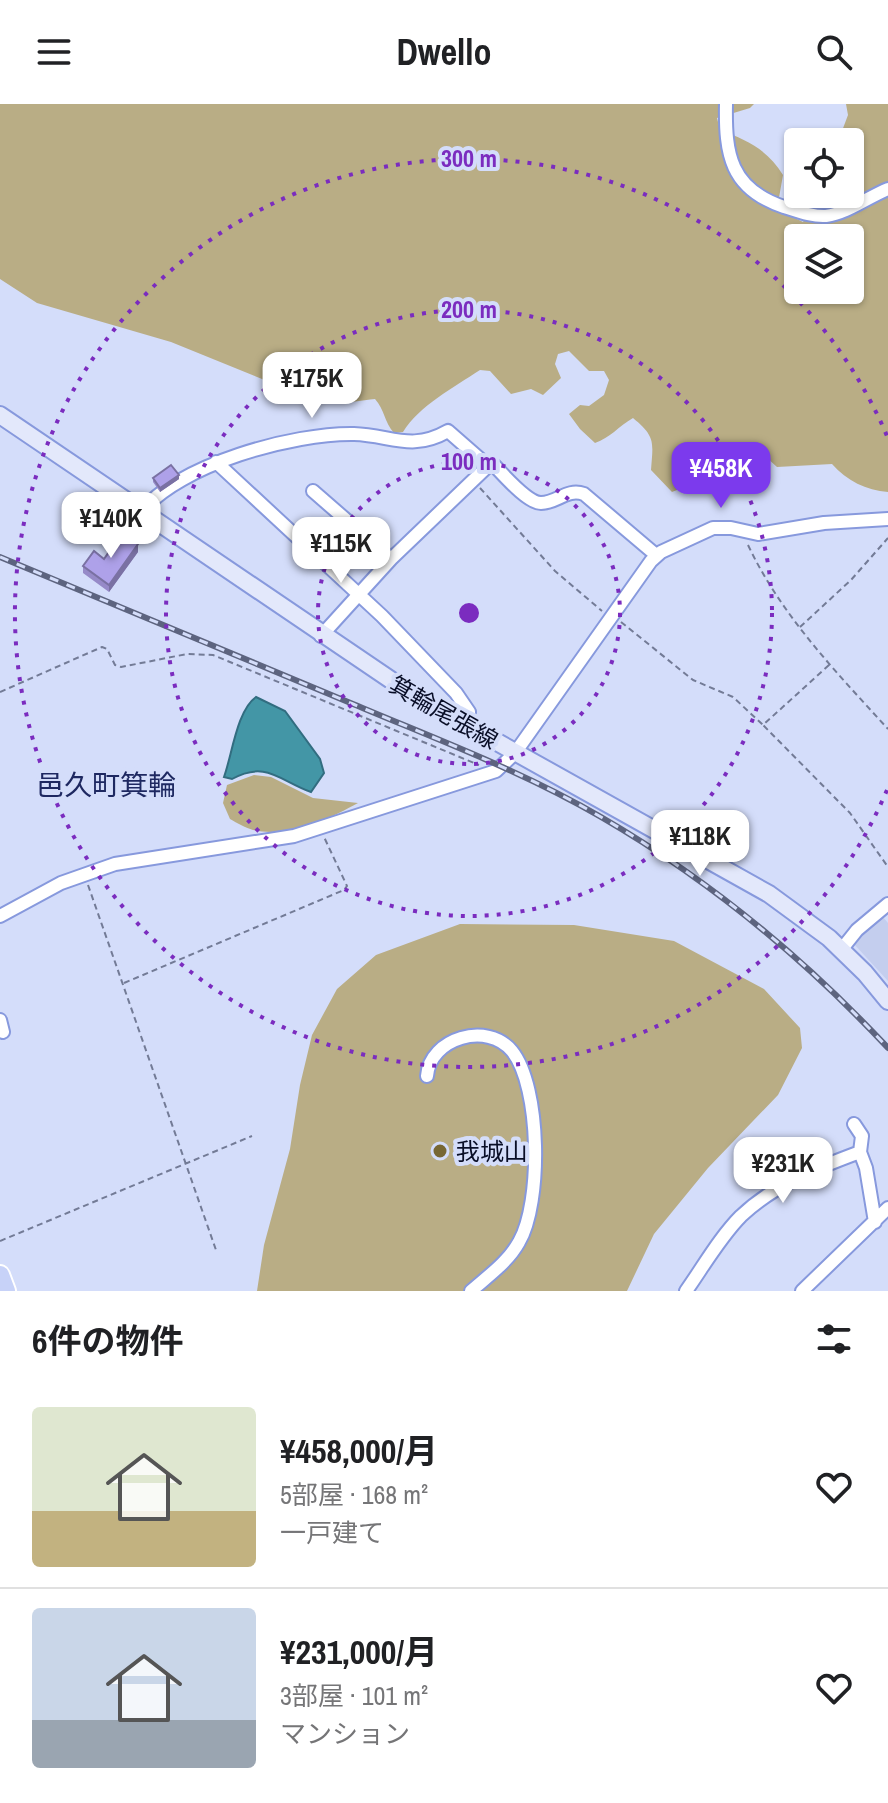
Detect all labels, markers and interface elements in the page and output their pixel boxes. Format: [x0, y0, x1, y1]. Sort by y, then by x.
text: Dwello [396, 28, 492, 76]
icon: menu [32, 30, 76, 74]
icon: search [812, 30, 856, 74]
map controls [784, 128, 864, 304]
button: locate [784, 128, 864, 208]
text: 300 m [441, 142, 497, 174]
button: layers [784, 224, 864, 304]
text: 200 m [441, 293, 497, 325]
pin: ¥175K [256, 352, 368, 420]
text: ¥175K [281, 360, 343, 395]
pin: ¥458K [665, 442, 777, 510]
text: 100 m [441, 445, 497, 477]
text: ¥458K [690, 450, 752, 485]
pin: ¥140K [55, 492, 167, 560]
text: ¥140K [80, 500, 142, 535]
pin: ¥115K [285, 517, 397, 585]
text: ¥115K [310, 525, 372, 560]
centre of rings [455, 599, 483, 627]
street label: 箕輪尾張線 [384, 668, 504, 756]
district label: 邑久町箕輪 [36, 766, 176, 804]
pin: ¥118K [644, 810, 756, 878]
text: ¥118K [669, 818, 731, 853]
place label: 我城山 [456, 1135, 528, 1167]
pin: ¥231K [727, 1137, 839, 1205]
marker: 我城山 [431, 1142, 449, 1160]
text: ¥231K [752, 1145, 814, 1180]
icon: filters [812, 1317, 856, 1361]
text: 6件の物件 [32, 1318, 184, 1364]
text: ¥458,000/月 [280, 1428, 438, 1474]
icon: home [96, 1439, 192, 1535]
icon: heart [812, 1465, 856, 1509]
text: 5部屋 · 168 m² [280, 1477, 428, 1512]
text: 一戸建て [280, 1515, 384, 1550]
text: ¥231,000/月 [280, 1629, 438, 1675]
icon: home [96, 1640, 192, 1736]
icon: heart [812, 1666, 856, 1710]
text: 3部屋 · 101 m² [280, 1678, 428, 1713]
text: マンション [280, 1716, 410, 1751]

